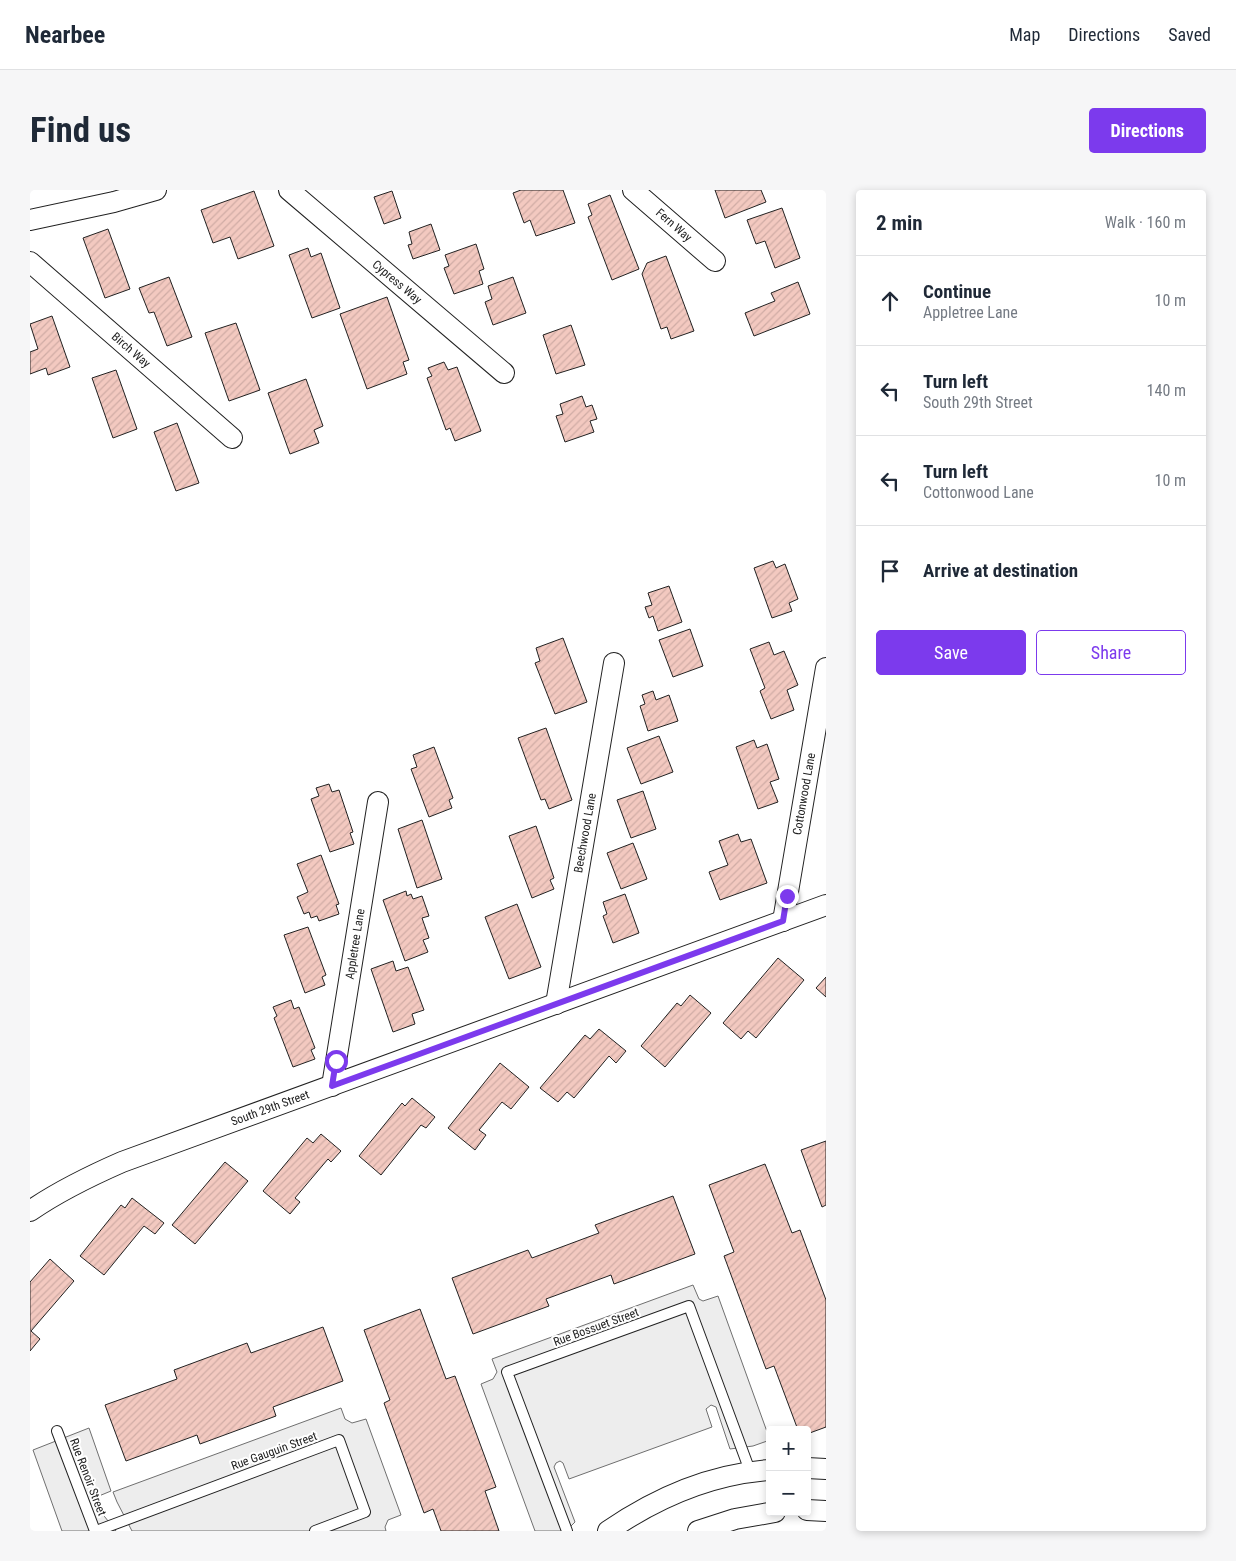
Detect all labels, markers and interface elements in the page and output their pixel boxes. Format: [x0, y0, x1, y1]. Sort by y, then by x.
text: Nearbee [25, 21, 105, 49]
text: Map [1009, 24, 1040, 45]
text: Directions [1068, 24, 1140, 45]
text: Saved [1168, 24, 1211, 45]
button: Directions [1089, 108, 1206, 153]
text: Find us [30, 110, 131, 151]
street label: Fern Way [653, 206, 695, 244]
text: 2 min [876, 211, 923, 235]
text: Walk · 160 m [1105, 213, 1186, 232]
street label: Cypress Way [369, 257, 425, 307]
text: Continue [923, 280, 991, 303]
icon: ahead [876, 287, 904, 315]
text: 10 m [1154, 291, 1186, 310]
text: Appletree Lane [923, 303, 1018, 322]
street label: Birch Way [109, 329, 153, 371]
text: Turn left [923, 370, 988, 393]
icon: left [876, 377, 904, 405]
text: 140 m [1147, 381, 1186, 400]
text: South 29th Street [923, 393, 1033, 412]
text: Turn left [923, 460, 988, 483]
icon: left [876, 467, 904, 495]
text: 10 m [1154, 471, 1186, 490]
text: Cottonwood Lane [923, 483, 1034, 502]
icon: arrive [876, 557, 904, 585]
text: Arrive at destination [923, 559, 1078, 582]
button: Save [876, 630, 1026, 675]
button: Share [1036, 630, 1186, 675]
street label: Cottonwood Lane [790, 752, 818, 836]
street label: Beechwood Lane [571, 792, 599, 874]
route end [776, 885, 799, 908]
street label: Appletree Lane [343, 907, 368, 980]
route start [325, 1050, 348, 1073]
street label: South 29th Street [229, 1087, 311, 1129]
street label: Rue Bossuet Street [551, 1305, 641, 1349]
map controls [766, 1426, 811, 1516]
button: + [766, 1426, 811, 1471]
street label: Rue Gauguin Street [229, 1429, 319, 1473]
street label: Rue Renoir Street [67, 1436, 109, 1518]
button: − [766, 1471, 811, 1516]

